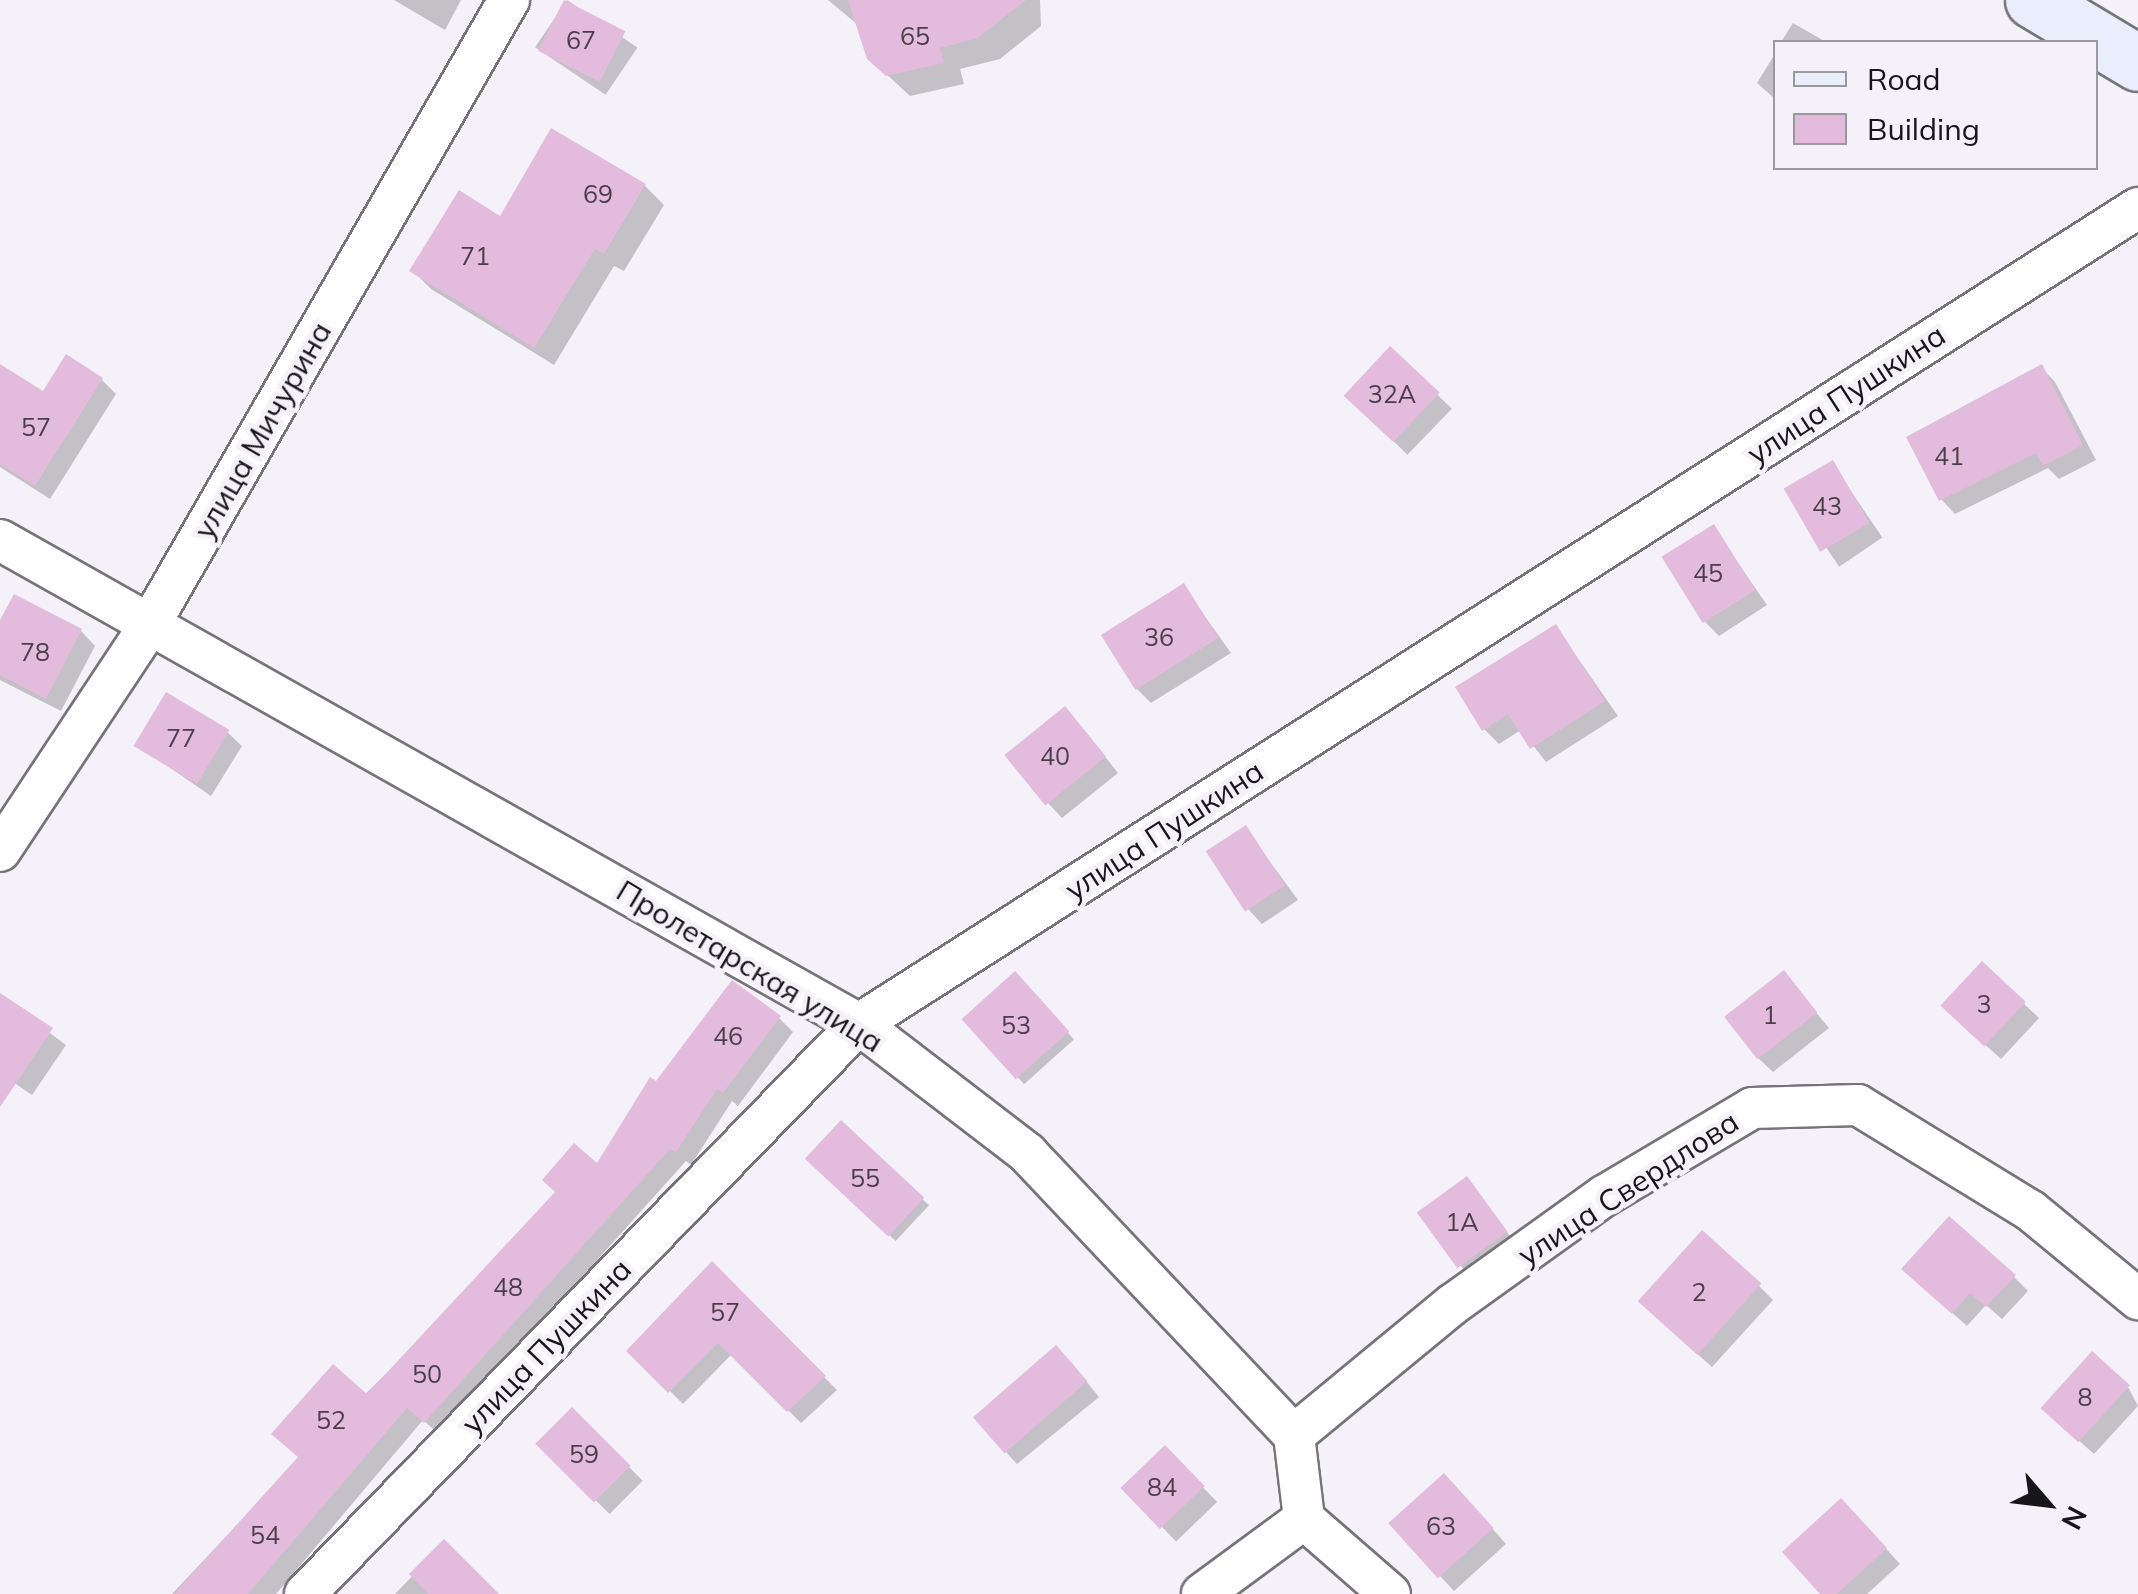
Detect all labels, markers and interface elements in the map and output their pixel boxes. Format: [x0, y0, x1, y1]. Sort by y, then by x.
house number: 65 [900, 21, 930, 51]
house number: 67 [566, 25, 596, 55]
legend [1773, 40, 2098, 170]
text: Road [1867, 60, 1941, 98]
text: Building [1867, 110, 1980, 148]
house number: 69 [583, 179, 613, 209]
house number: 71 [460, 241, 490, 271]
street label: улица Мичурина [185, 315, 339, 545]
street label: улица Пушкина [1740, 316, 1952, 472]
house number: 32А [1368, 379, 1416, 409]
house number: 57 [21, 412, 51, 442]
house number: 41 [1934, 441, 1964, 471]
house number: 43 [1812, 491, 1842, 521]
house number: 45 [1693, 558, 1723, 588]
house number: 36 [1144, 622, 1174, 652]
house number: 78 [20, 637, 50, 667]
house number: 77 [166, 723, 196, 753]
house number: 40 [1040, 741, 1070, 771]
street label: улица Пушкина [1058, 752, 1270, 908]
street label: Пролетарская улица [610, 872, 890, 1060]
house number: 3 [1977, 989, 1991, 1019]
house number: 1 [1763, 1000, 1777, 1030]
house number: 53 [1001, 1010, 1031, 1040]
house number: 46 [713, 1021, 743, 1051]
street label: улица Свердлова [1511, 1103, 1745, 1273]
house number: 55 [850, 1163, 880, 1193]
house number: 1А [1445, 1207, 1479, 1237]
street label: улица Пушкина [453, 1251, 639, 1441]
house number: 48 [493, 1272, 523, 1302]
house number: 2 [1692, 1277, 1706, 1307]
house number: 57 [710, 1297, 740, 1327]
house number: 50 [412, 1359, 442, 1389]
house number: 8 [2078, 1382, 2092, 1412]
house number: 52 [316, 1405, 346, 1435]
house number: 59 [569, 1439, 599, 1469]
north arrow [1998, 1454, 2098, 1554]
house number: 84 [1147, 1472, 1177, 1502]
text: N [2055, 1501, 2095, 1536]
house number: 63 [1426, 1511, 1456, 1541]
house number: 54 [250, 1520, 280, 1550]

